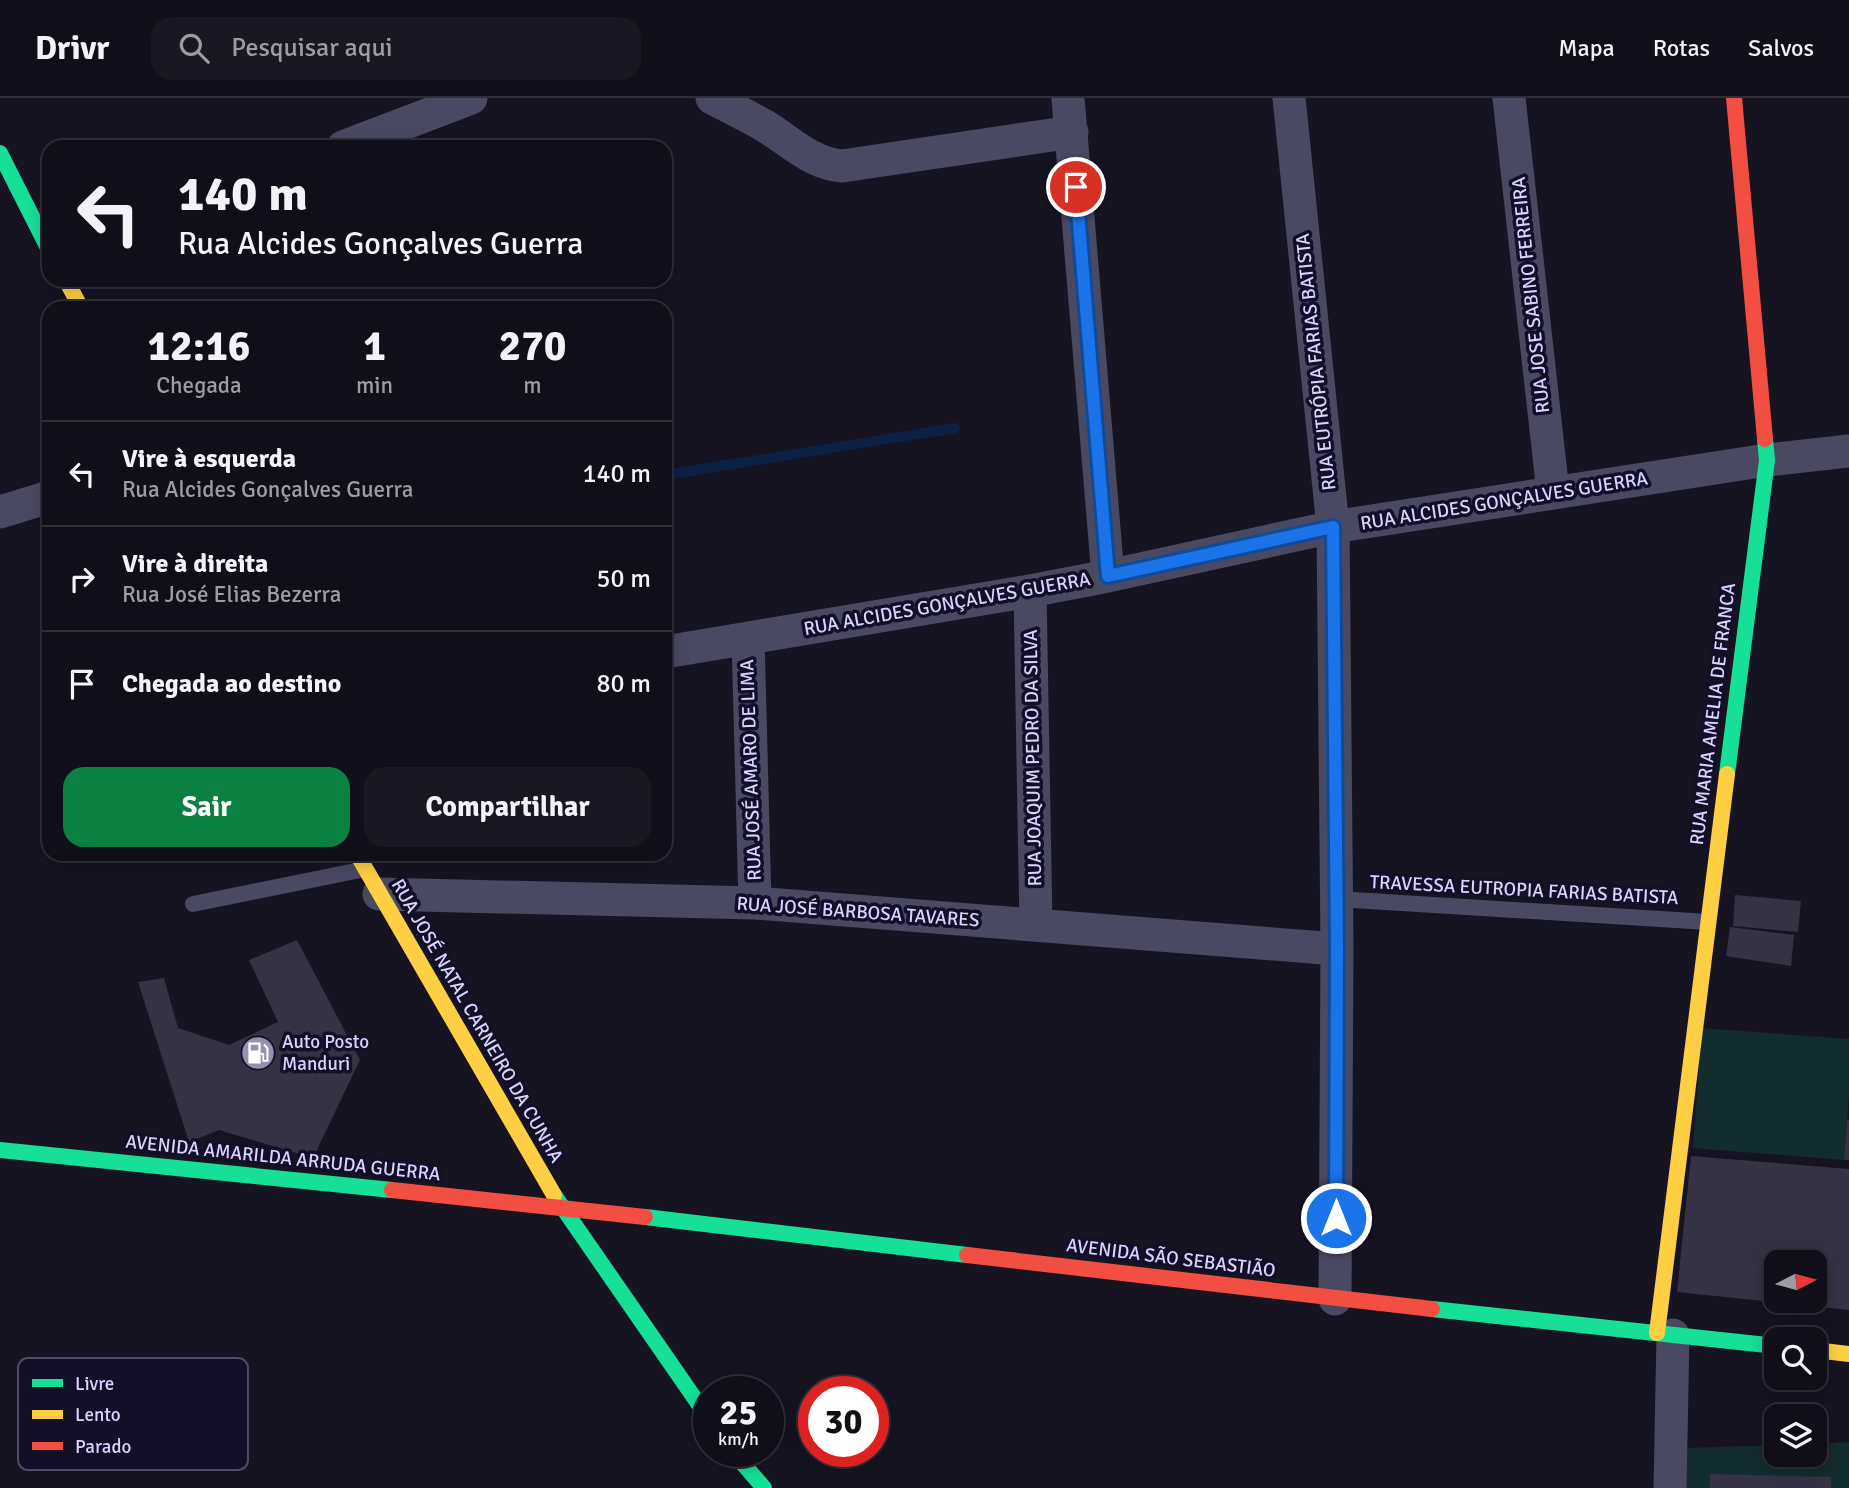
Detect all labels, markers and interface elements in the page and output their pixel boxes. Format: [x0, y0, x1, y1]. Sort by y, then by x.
search box [151, 17, 641, 80]
text: Drivr [35, 28, 109, 69]
icon: search [175, 29, 213, 67]
text: Pesquisar aqui [231, 32, 393, 64]
text: Mapa [1558, 33, 1615, 63]
text: Rotas [1653, 33, 1710, 63]
text: Salvos [1748, 33, 1814, 63]
pin [1046, 157, 1106, 217]
text: 140 m [178, 164, 308, 224]
icon: left [63, 168, 154, 259]
icon: arrive [1057, 168, 1095, 206]
street label: RUA JOSE SABINO FERREIRA [1507, 175, 1555, 414]
text: Rua Alcides Gonçalves Guerra [178, 224, 584, 263]
street label: RUA EUTRÓPIA FARIAS BATISTA [1291, 232, 1341, 492]
text: 12:16 [147, 321, 251, 372]
text: 1 [363, 321, 386, 372]
text: 270 [498, 321, 567, 372]
text: Chegada [156, 371, 242, 400]
text: min [356, 371, 393, 400]
text: m [523, 371, 542, 400]
text: Vire à esquerda [122, 443, 296, 475]
icon: left [63, 455, 101, 493]
text: 140 m [582, 458, 651, 490]
street label: RUA ALCIDES GONÇALVES GUERRA [1359, 466, 1650, 536]
text: Rua Alcides Gonçalves Guerra [122, 475, 413, 504]
text: Vire à direita [122, 548, 268, 580]
icon: right [63, 560, 101, 598]
text: 50 m [596, 563, 651, 595]
street label: RUA ALCIDES GONÇALVES GUERRA [802, 567, 1093, 641]
text: Rua José Elias Bezerra [122, 580, 342, 609]
street label: RUA MARIA AMELIA DE FRANCA [1685, 581, 1741, 847]
street label: RUA JOAQUIM PEDRO DA SILVA [1019, 629, 1047, 887]
street label: RUA JOSÉ AMARO DE LIMA [735, 659, 767, 881]
icon: arrive [63, 665, 101, 703]
text: Chegada ao destino [122, 668, 341, 700]
text: 80 m [596, 668, 651, 700]
button: Sair [63, 767, 350, 847]
button: Compartilhar [364, 767, 651, 847]
street label: TRAVESSA EUTROPIA FARIAS BATISTA [1369, 870, 1679, 910]
street label: RUA JOSÉ NATAL CARNEIRO DA CUNHA [386, 875, 568, 1167]
street label: RUA JOSÉ BARBOSA TAVARES [736, 892, 980, 932]
place label: Auto Posto Manduri [282, 1030, 369, 1076]
fuel station icon: Auto Posto Manduri [239, 1034, 277, 1072]
street label: AVENIDA AMARILDA ARRUDA GUERRA [124, 1130, 442, 1187]
position arrow [1299, 1181, 1373, 1255]
street label: AVENIDA SÃO SEBASTIÃO [1065, 1233, 1277, 1283]
north arrow [1764, 1250, 1827, 1312]
map controls [1764, 1250, 1827, 1467]
button: search [1764, 1327, 1827, 1390]
legend [18, 1358, 248, 1470]
text: Livre [75, 1372, 114, 1396]
speed limit sign: 30 [798, 1376, 889, 1467]
text: 25 [720, 1391, 757, 1434]
text: Lento [75, 1403, 121, 1427]
button: layers [1764, 1404, 1827, 1467]
text: km/h [718, 1428, 759, 1450]
text: Parado [75, 1435, 131, 1459]

